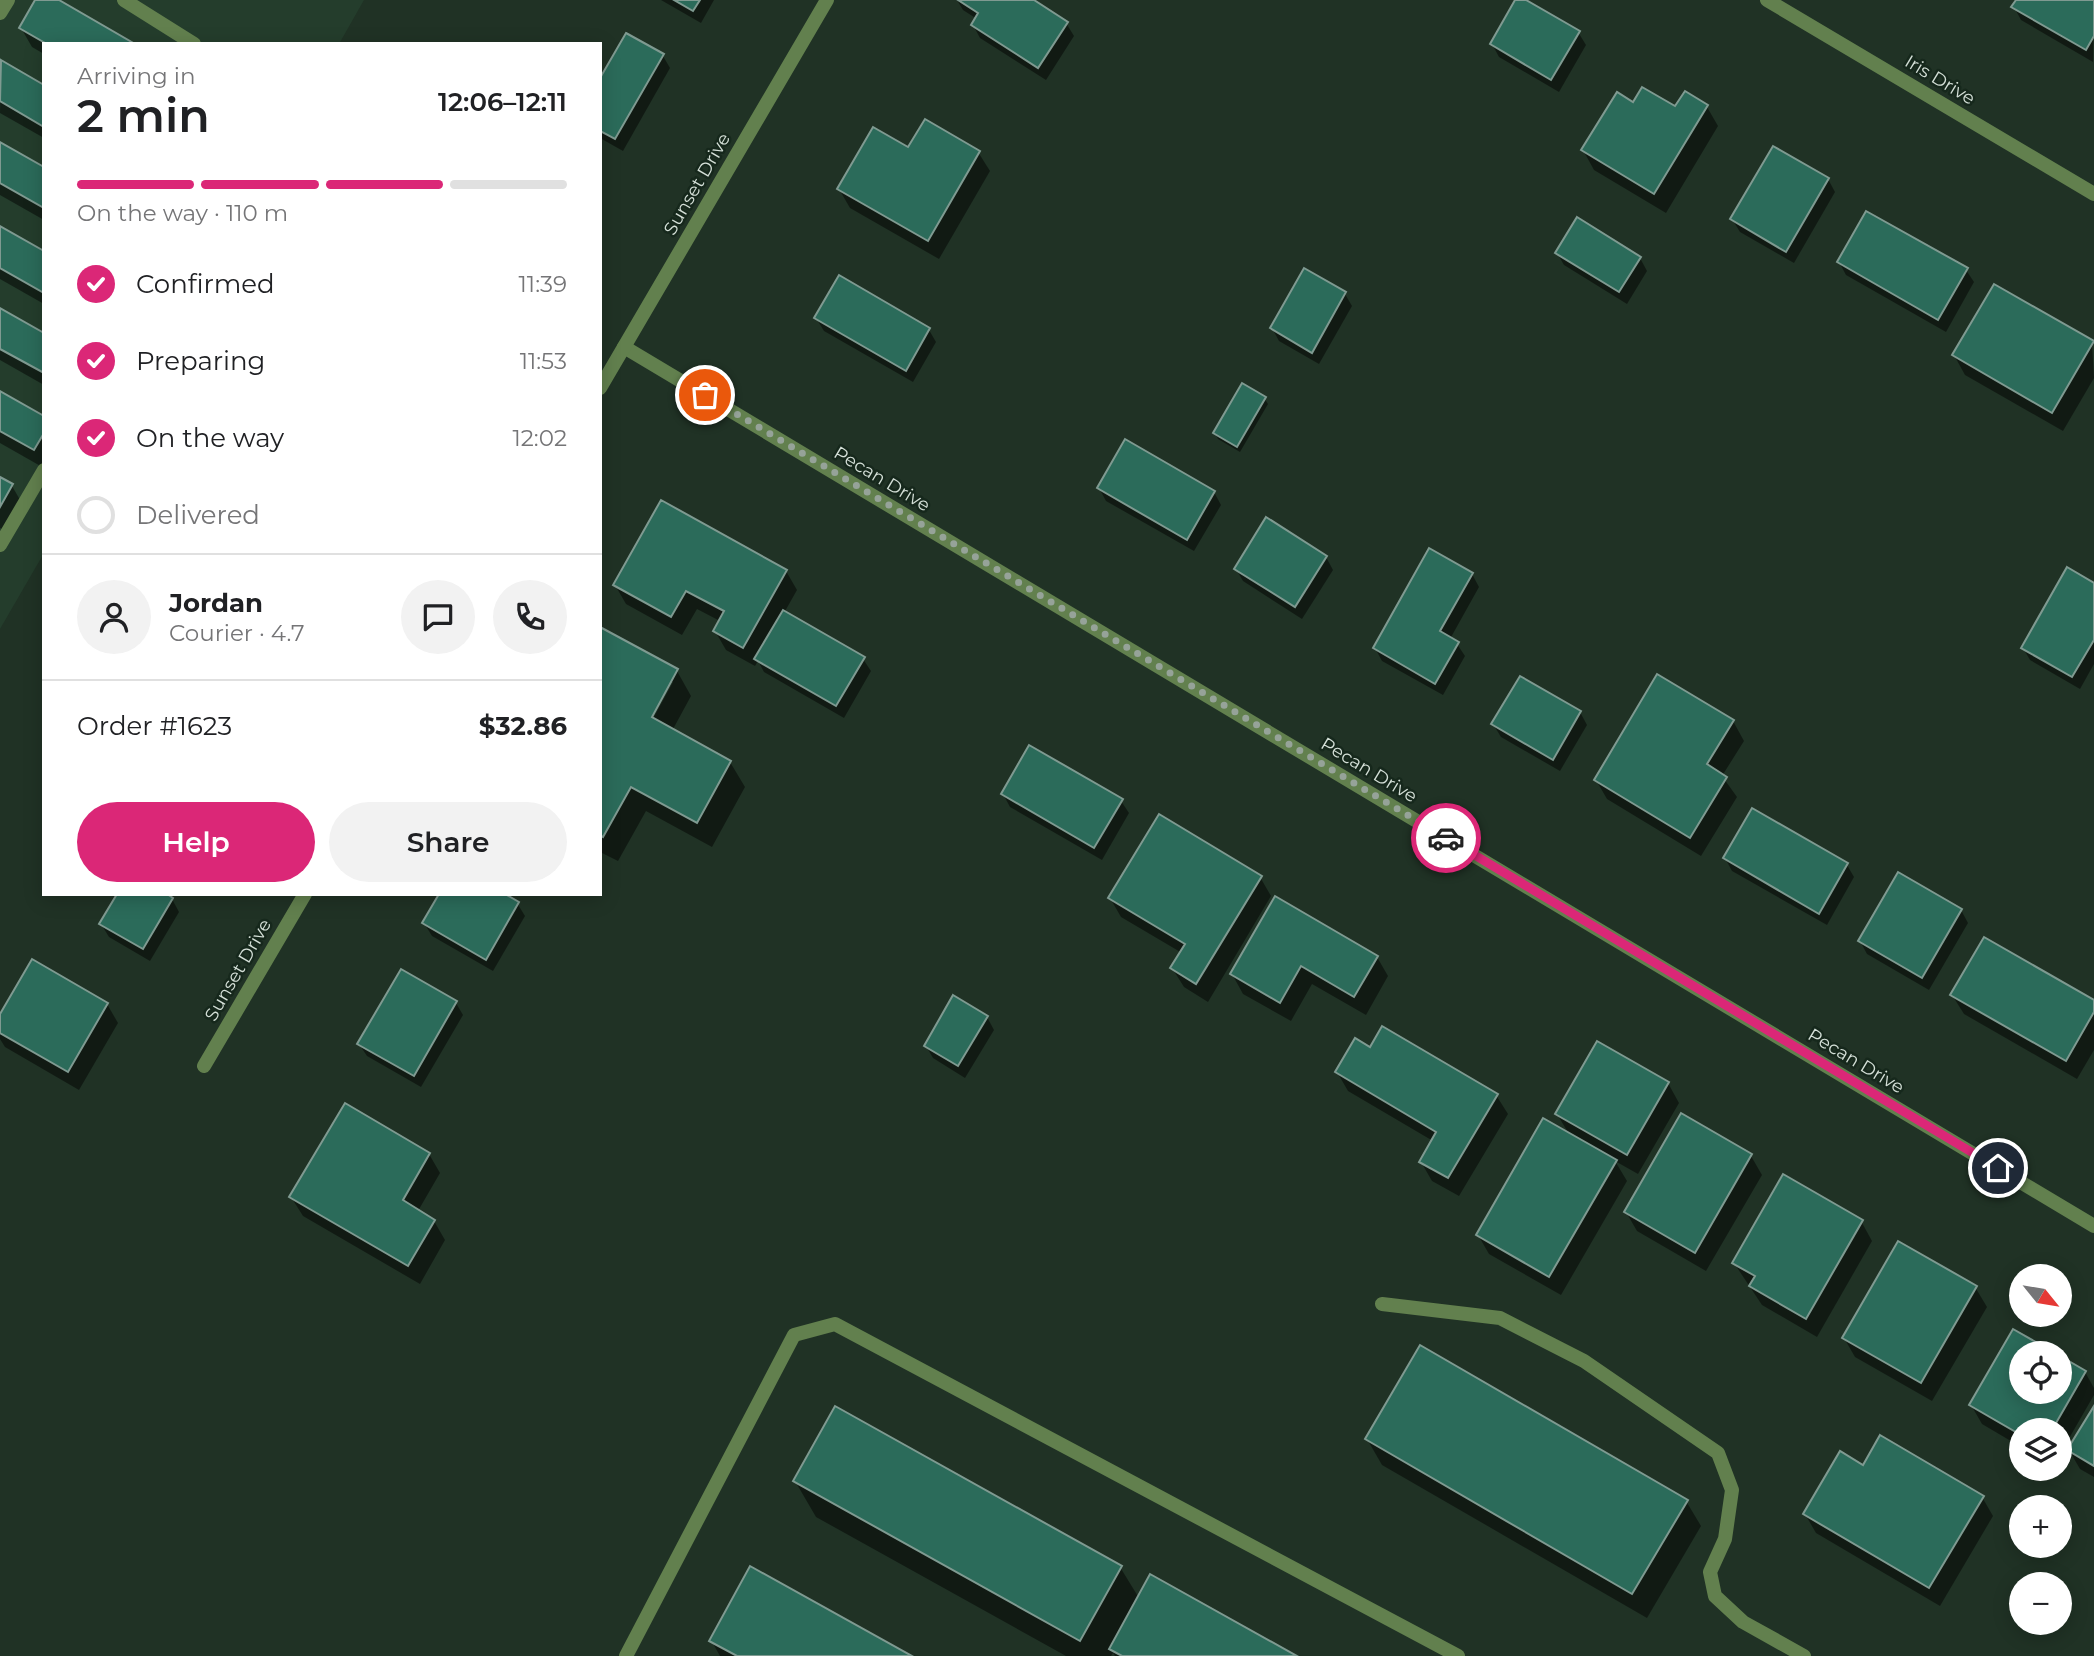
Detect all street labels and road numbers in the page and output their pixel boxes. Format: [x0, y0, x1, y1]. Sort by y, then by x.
street label: Iris Drive [1901, 50, 1979, 110]
street label: Sunset Drive [659, 129, 735, 239]
street label: Pecan Drive [830, 442, 934, 516]
street label: Pecan Drive [1317, 733, 1421, 807]
street label: Sunset Drive [200, 915, 276, 1025]
street label: Pecan Drive [1804, 1024, 1908, 1098]

